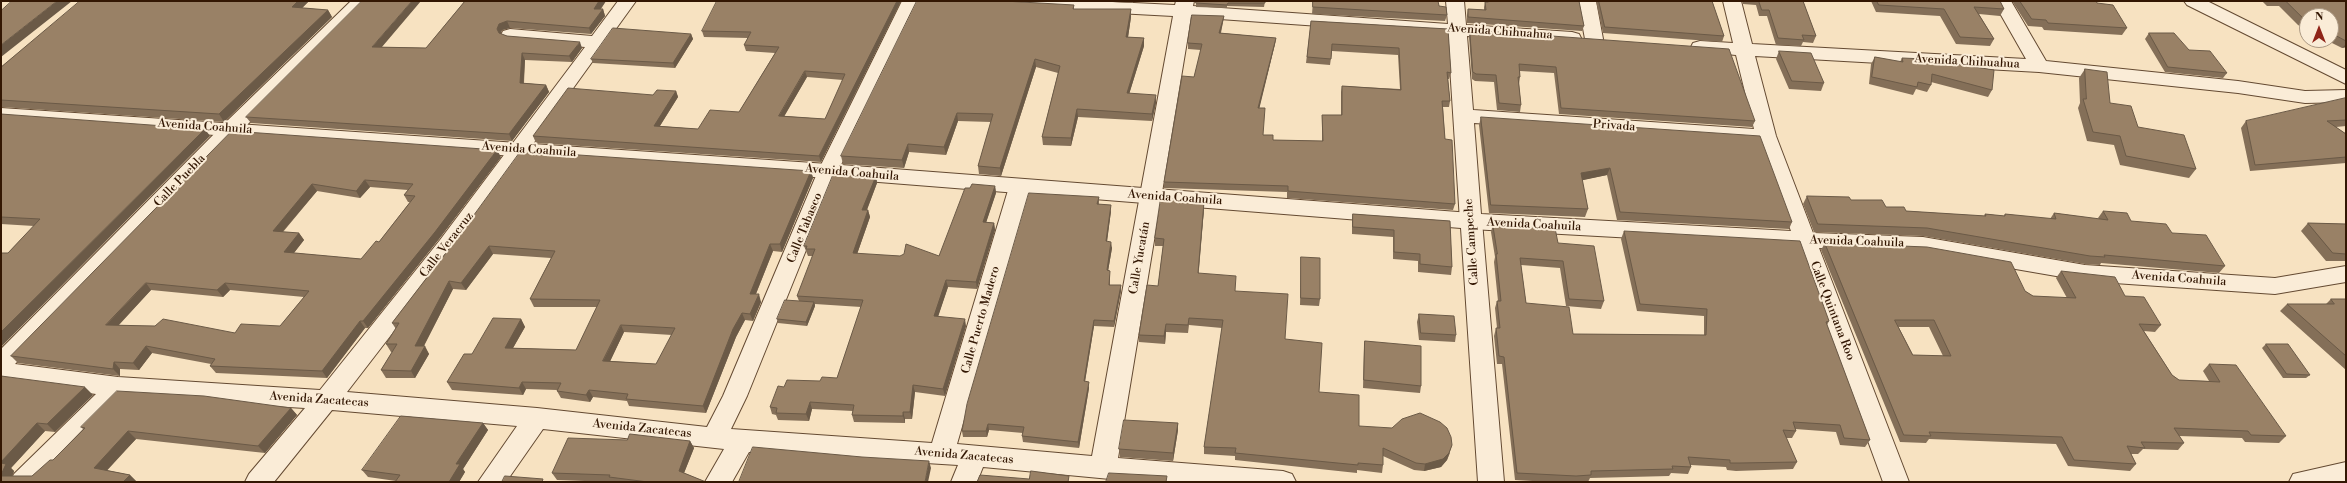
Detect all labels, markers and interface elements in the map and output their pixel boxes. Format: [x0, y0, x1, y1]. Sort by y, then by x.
north arrow [2299, 8, 2339, 48]
text: N [2315, 10, 2323, 24]
street label: Avenida Chihuahua [1447, 21, 1553, 43]
street label: Avenida Chihuahua [1914, 52, 2020, 72]
street label: Avenida Coahuila [157, 117, 253, 137]
street label: Privada [1592, 117, 1636, 135]
street label: Avenida Coahuila [481, 140, 577, 160]
street label: Calle Puebla [151, 152, 209, 210]
street label: Avenida Coahuila [804, 162, 900, 184]
street label: Avenida Coahuila [1127, 188, 1223, 208]
street label: Calle Tabasco [784, 191, 826, 265]
street label: Calle Campeche [1462, 198, 1482, 286]
street label: Calle Veracruz [417, 209, 477, 281]
street label: Avenida Coahuila [1486, 215, 1582, 235]
street label: Calle Yucatán [1127, 220, 1153, 296]
street label: Avenida Coahuila [1809, 233, 1905, 251]
street label: Calle Quintana Roo [1806, 259, 1858, 363]
street label: Calle Puerto Madero [959, 265, 1003, 375]
street label: Avenida Coahuila [2131, 269, 2227, 289]
street label: Avenida Zacatecas [269, 389, 369, 411]
street label: Avenida Zacatecas [592, 417, 692, 441]
street label: Avenida Zacatecas [914, 444, 1014, 468]

